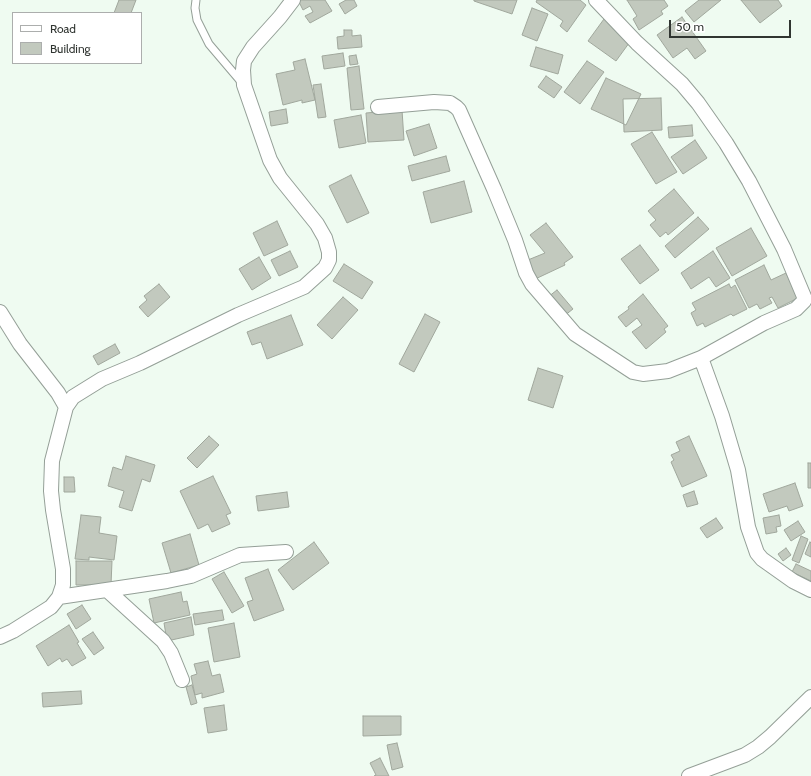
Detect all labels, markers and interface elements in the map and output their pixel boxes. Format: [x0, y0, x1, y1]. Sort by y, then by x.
legend [12, 12, 142, 64]
scale bar [671, 12, 793, 38]
text: 50 m [676, 19, 704, 34]
text: Road [50, 21, 76, 36]
text: Building [50, 41, 91, 56]

